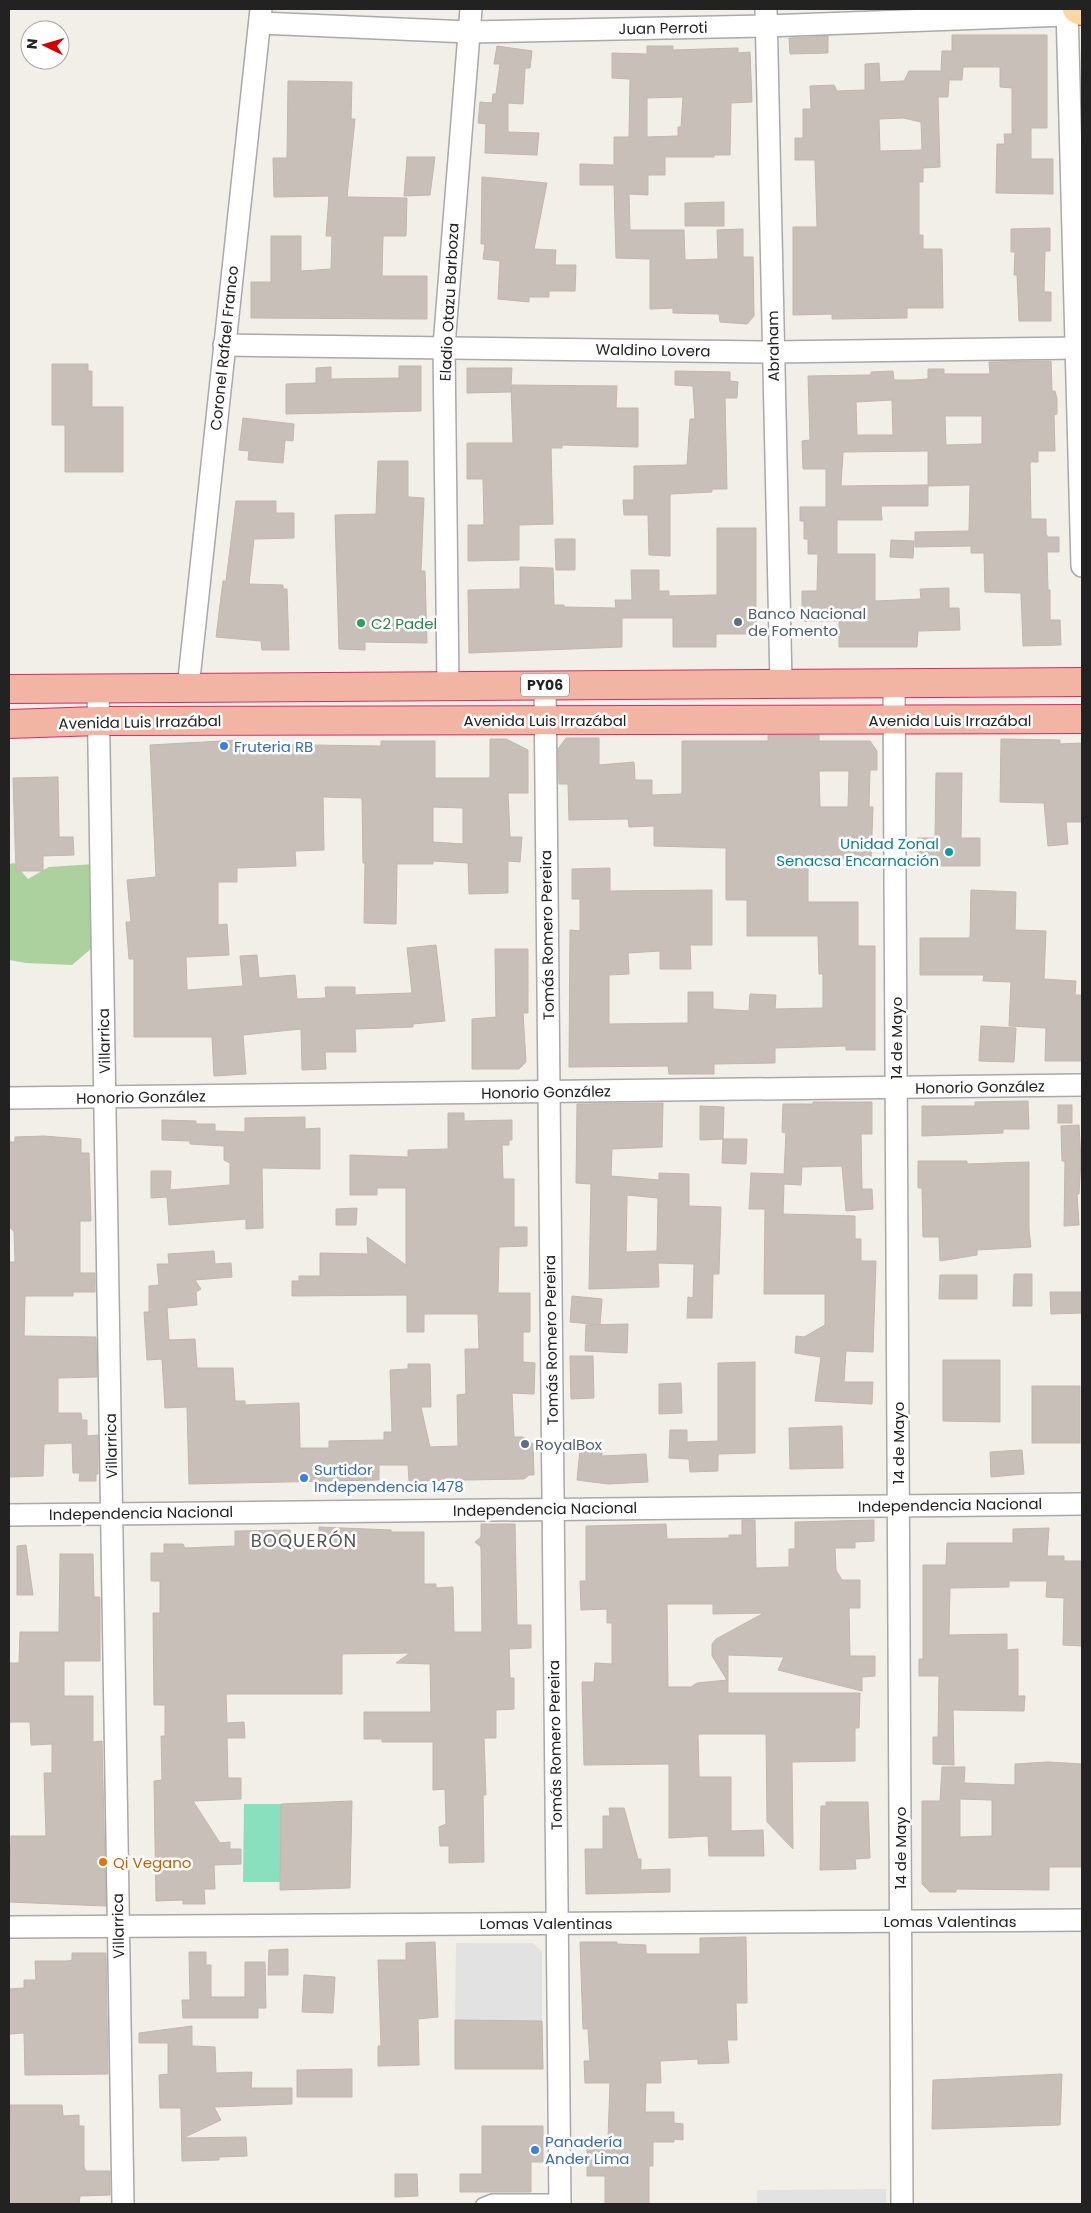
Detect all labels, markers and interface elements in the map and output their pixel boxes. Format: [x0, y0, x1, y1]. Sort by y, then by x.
street label: Juan Perroti [618, 17, 708, 39]
north arrow [20, 20, 70, 70]
text: N [22, 38, 42, 50]
street label: Eladio Otazu Barboza [434, 222, 464, 382]
street label: Coronel Rafael Franco [205, 264, 243, 432]
street label: Abraham [762, 310, 784, 382]
street label: Waldino Lovera [595, 338, 711, 362]
place label: Banco Nacional de Fomento [748, 603, 866, 641]
place label: C2 Padel [371, 613, 437, 634]
marker: Banco Nacional de Fomento [732, 616, 744, 628]
marker: C2 Padel [355, 617, 367, 629]
road number: PY06 [521, 674, 569, 696]
street label: Avenida Luis Irrazábal [58, 710, 222, 734]
street label: Avenida Luis Irrazábal [464, 710, 626, 731]
street label: Avenida Luis Irrazábal [869, 710, 1031, 731]
place label: Fruteria RB [234, 736, 313, 757]
marker: Fruteria RB [218, 740, 230, 752]
place label: Unidad Zonal Senacsa Encarnación [776, 833, 939, 871]
marker: Unidad Zonal Senacsa Encarnación [943, 846, 955, 858]
street label: Tomás Romero Pereira [535, 850, 559, 1020]
street label: 14 de Mayo [886, 997, 907, 1079]
street label: Villarrica [93, 1008, 115, 1074]
street label: Honorio González [915, 1075, 1045, 1099]
street label: Honorio González [481, 1080, 611, 1104]
street label: Honorio González [76, 1085, 206, 1109]
street label: Tomás Romero Pereira [539, 1255, 563, 1425]
street label: 14 de Mayo [888, 1402, 909, 1484]
street label: Villarrica [100, 1413, 122, 1479]
place label: RoyalBox [535, 1434, 602, 1455]
marker: RoyalBox [519, 1438, 531, 1450]
place label: Surtidor Independencia 1478 [314, 1459, 464, 1497]
marker: Surtidor Independencia 1478 [298, 1472, 310, 1484]
street label: Independencia Nacional [858, 1493, 1042, 1517]
street label: Independencia Nacional [453, 1497, 637, 1521]
street label: Independencia Nacional [49, 1501, 233, 1525]
district label: BOQUERÓN [251, 1528, 357, 1553]
street label: Tomás Romero Pereira [543, 1660, 567, 1830]
street label: 14 de Mayo [890, 1807, 911, 1889]
place label: Qi Vegano [113, 1852, 191, 1873]
marker: Qi Vegano [97, 1856, 109, 1868]
street label: Villarrica [107, 1893, 129, 1959]
street label: Lomas Valentinas [883, 1911, 1017, 1932]
street label: Lomas Valentinas [479, 1913, 613, 1934]
place label: Panadería Ander Lima [545, 2131, 630, 2169]
marker: Panadería Ander Lima [529, 2144, 541, 2156]

